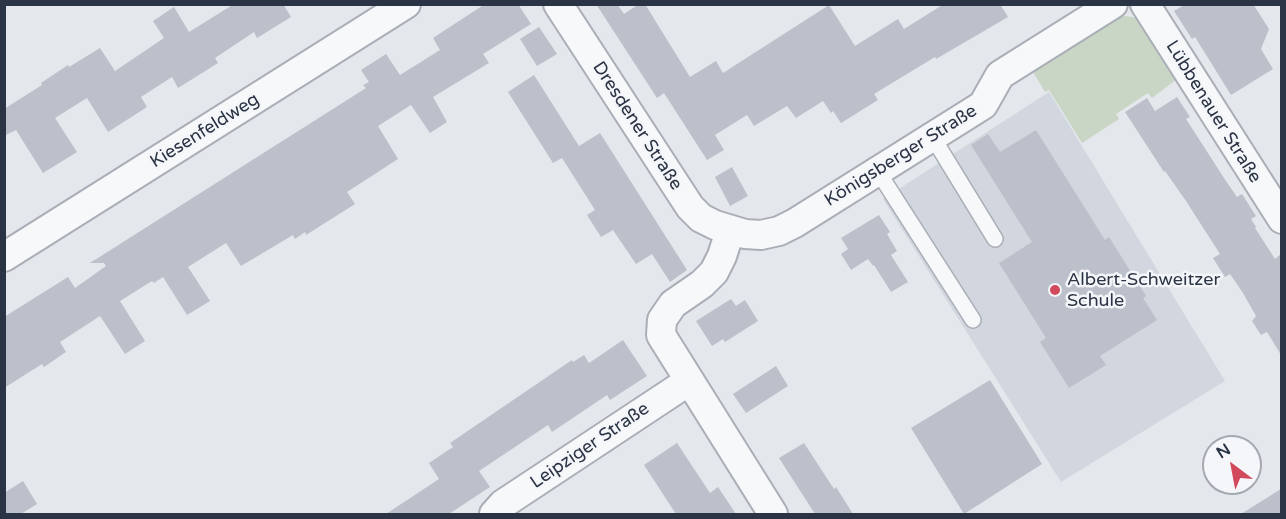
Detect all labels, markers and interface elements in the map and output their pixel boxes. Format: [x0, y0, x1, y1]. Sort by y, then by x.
street label: Lübbenauer Straße [1160, 37, 1266, 187]
street label: Dresdener Straße [587, 58, 687, 194]
street label: Kiesenfeldweg [147, 89, 263, 173]
street label: Königsberger Straße [821, 100, 981, 212]
place label: Albert-Schweitzer Schule [1067, 269, 1220, 312]
marker: Albert-Schweitzer Schule [1048, 283, 1062, 297]
street label: Leipziger Straße [526, 398, 654, 494]
north arrow [1202, 435, 1262, 495]
text: N [1213, 440, 1234, 463]

